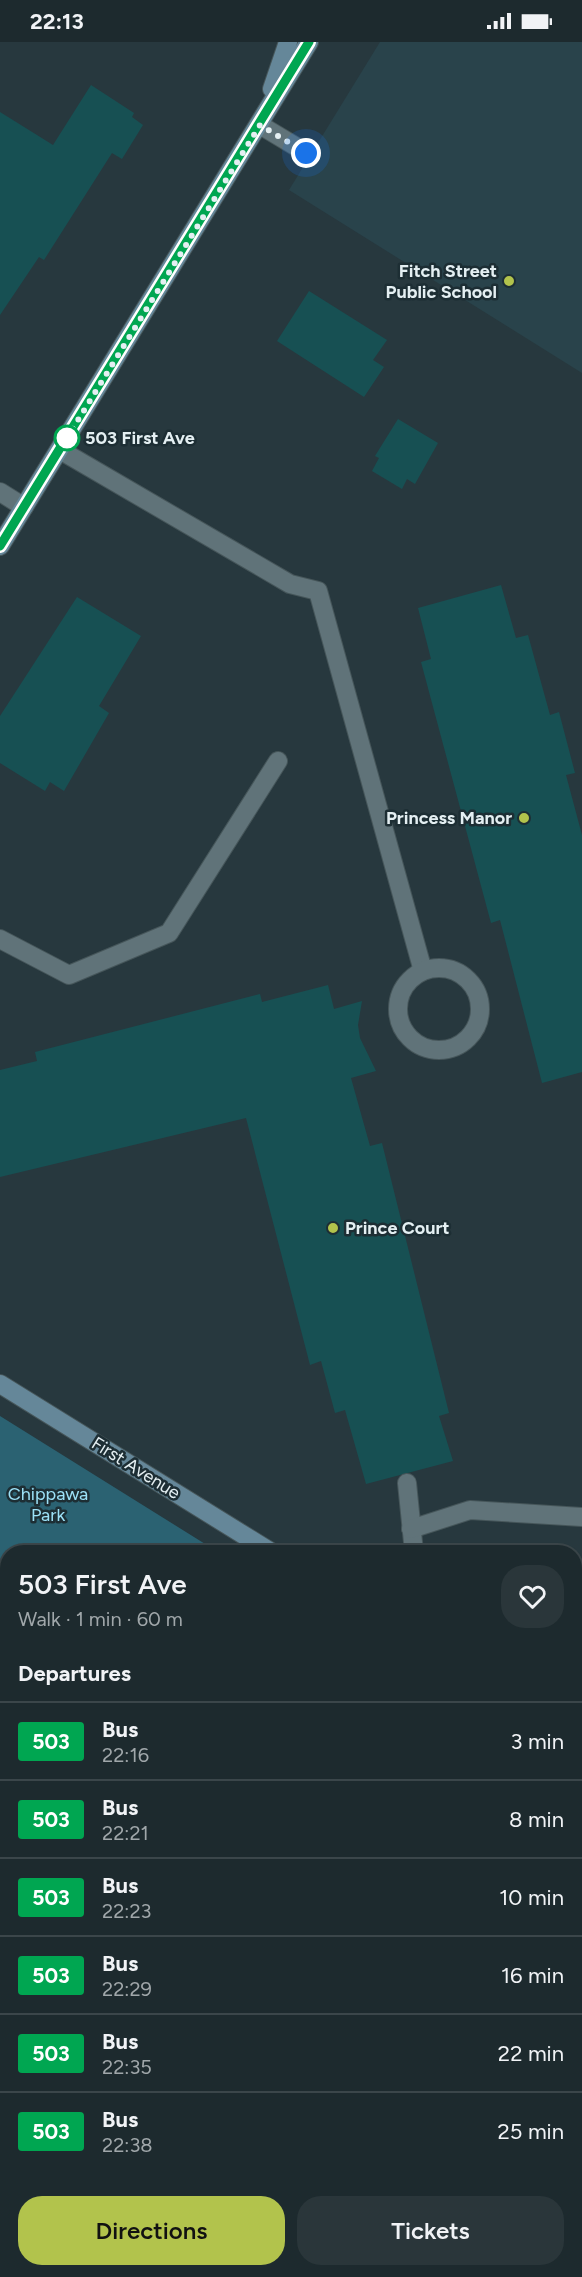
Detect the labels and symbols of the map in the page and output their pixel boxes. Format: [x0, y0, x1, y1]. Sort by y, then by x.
your location [291, 138, 321, 168]
place label: Fitch Street Public School [386, 260, 497, 303]
marker: Fitch Street Public School [502, 274, 516, 288]
marker: 503 First Ave [54, 425, 80, 451]
place label: 503 First Ave [85, 427, 195, 449]
place label: Princess Manor [386, 807, 512, 829]
marker: Princess Manor [517, 811, 531, 825]
place label: Prince Court [345, 1217, 449, 1239]
marker: Prince Court [326, 1221, 340, 1235]
street label: First Avenue [88, 1432, 185, 1504]
park label: Chippawa Park [8, 1483, 88, 1526]

